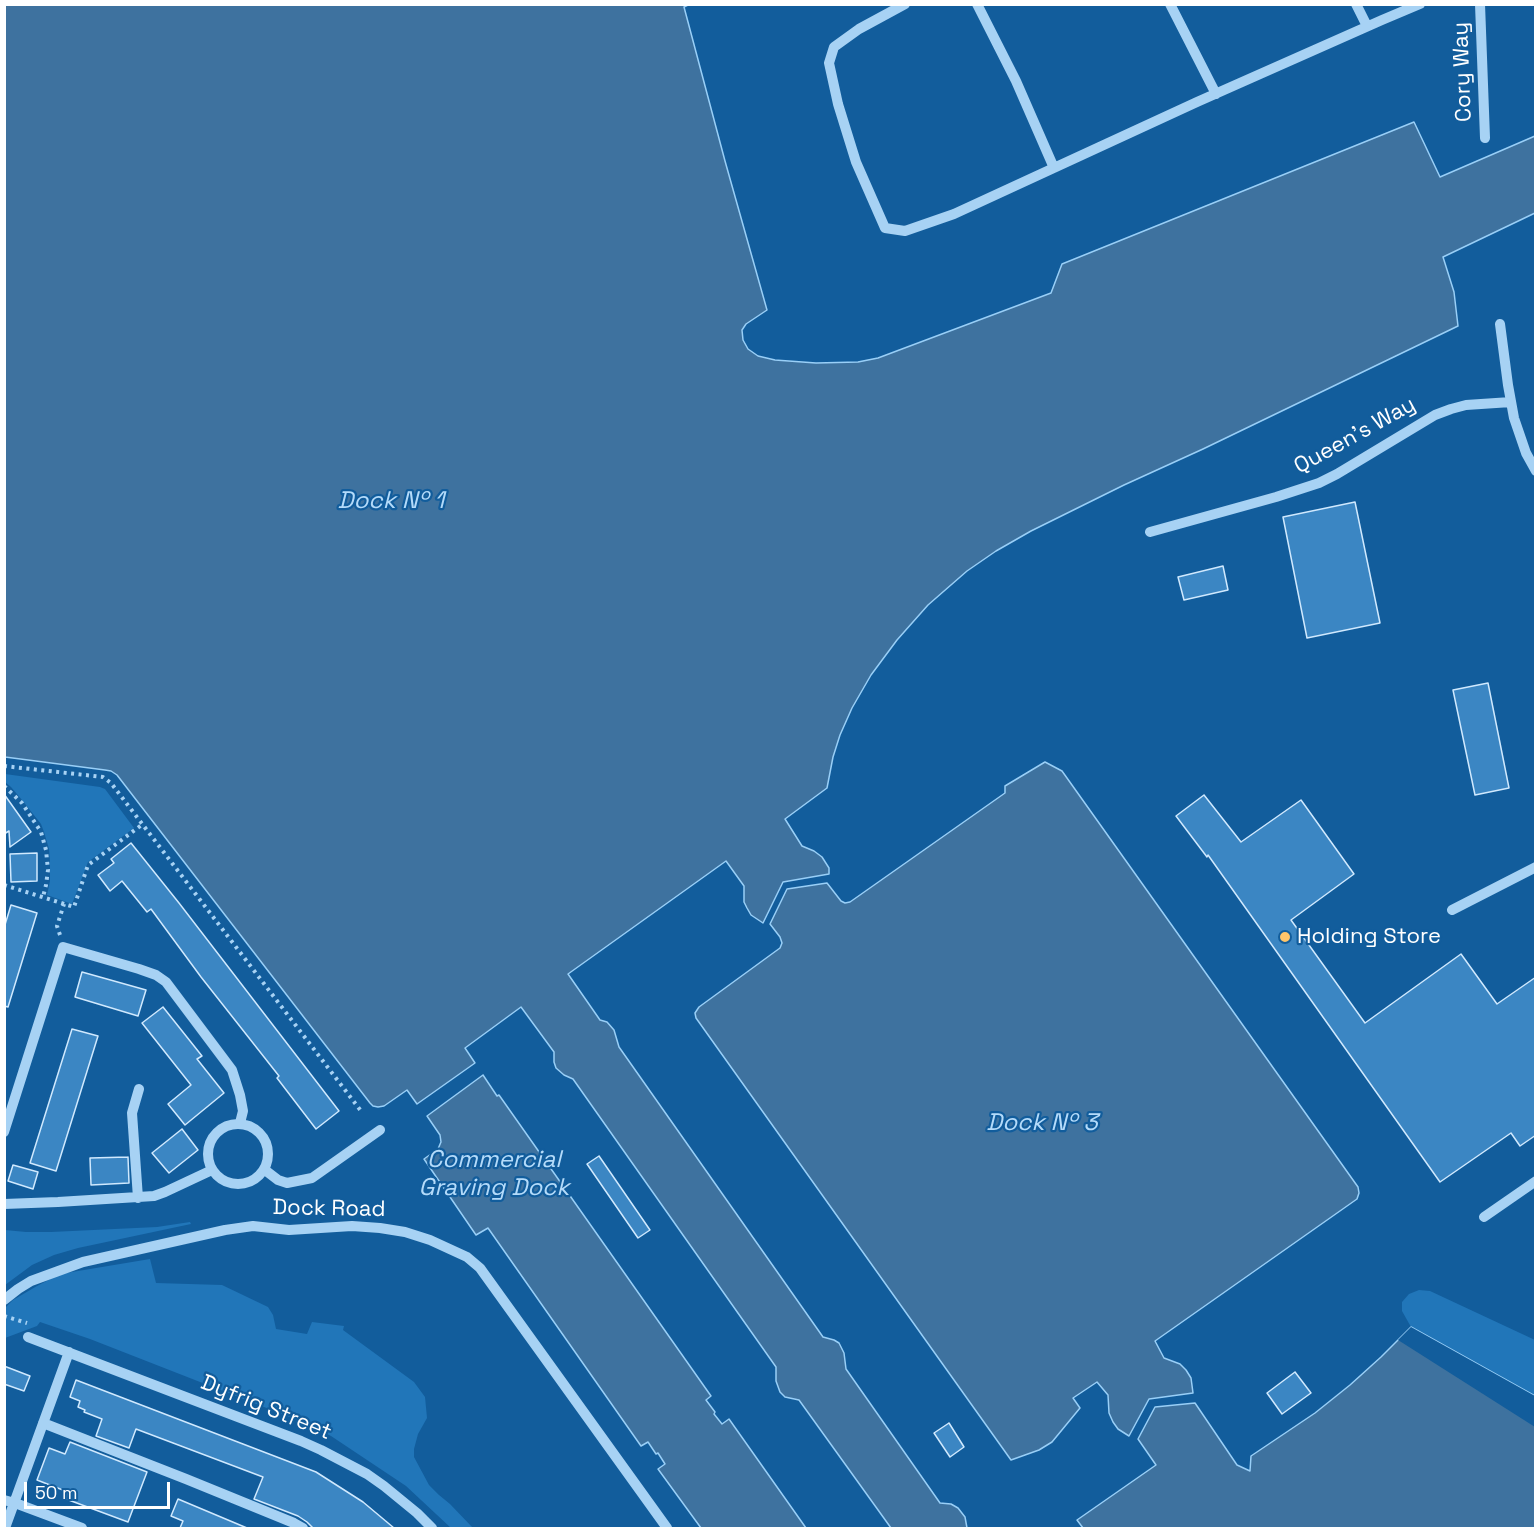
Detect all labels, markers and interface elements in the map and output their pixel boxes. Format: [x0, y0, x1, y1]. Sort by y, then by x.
street label: Cory Way [1448, 22, 1478, 122]
street label: Queen's Way [1290, 392, 1420, 480]
water label: Dock Nº 1 [338, 487, 444, 515]
place label: Holding Store [1297, 924, 1441, 950]
marker: Holding Store [1278, 930, 1292, 944]
water label: Dock Nº 3 [986, 1109, 1098, 1137]
water label: Commercial Graving Dock [419, 1146, 569, 1202]
street label: Dock Road [272, 1195, 386, 1223]
street label: Dyfrig Street [197, 1370, 335, 1446]
scale bar [27, 1470, 172, 1508]
text: 50 m [35, 1481, 77, 1504]

